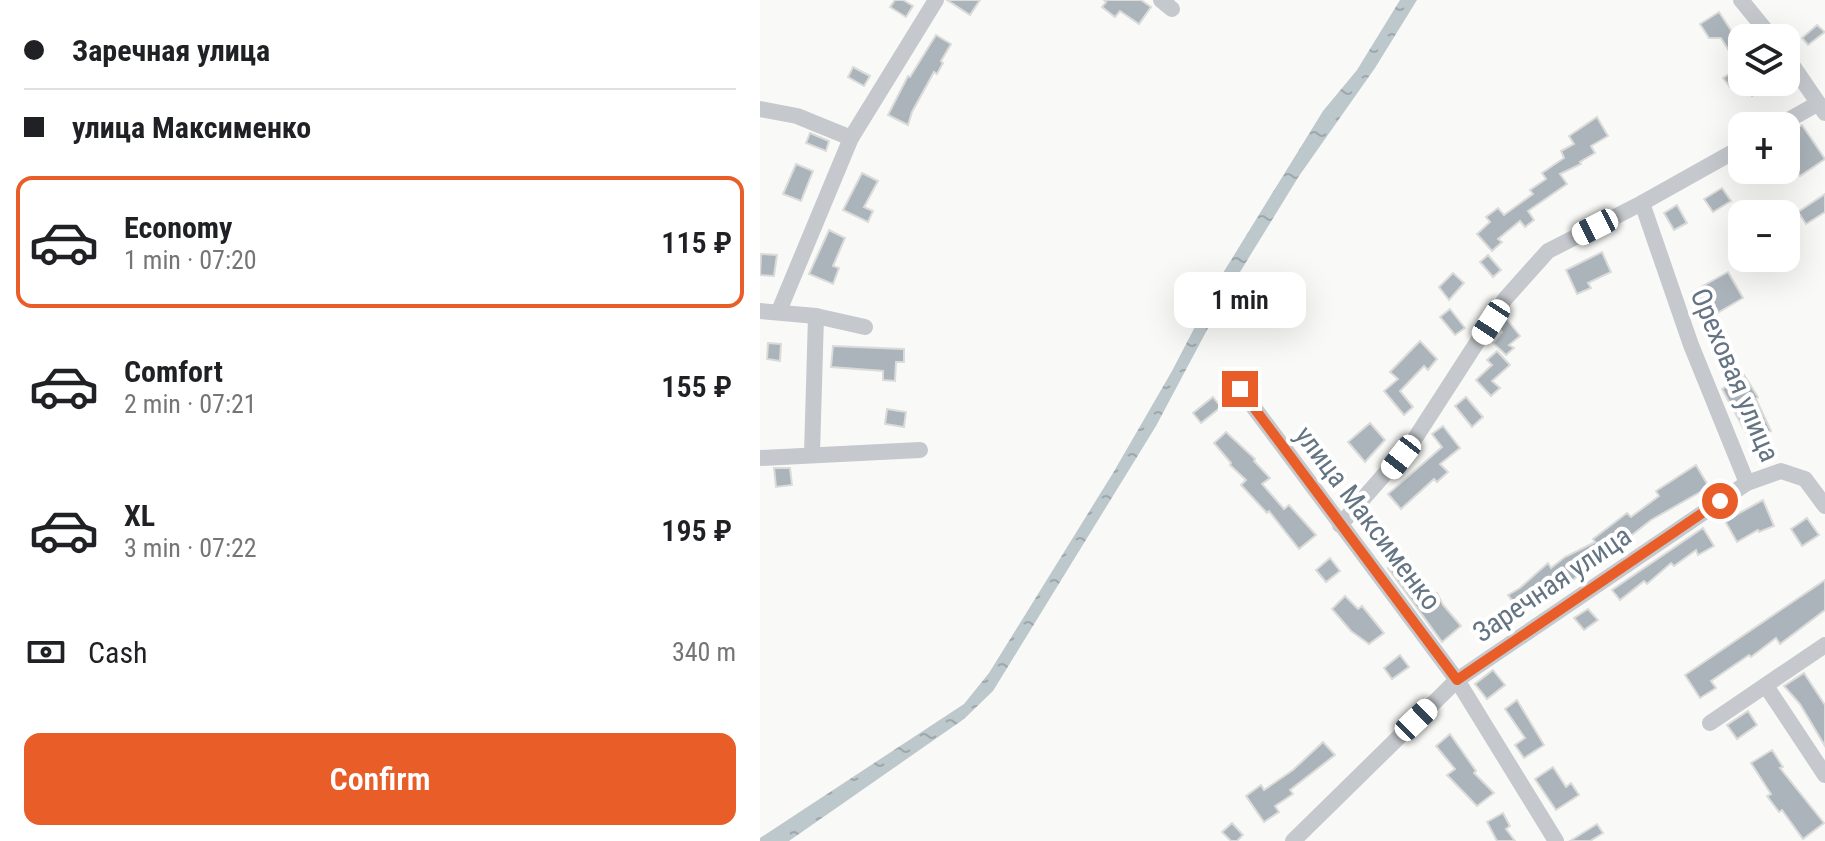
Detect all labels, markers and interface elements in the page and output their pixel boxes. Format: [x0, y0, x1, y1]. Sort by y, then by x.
map controls [1728, 24, 1800, 272]
button: layers [1728, 24, 1800, 96]
text: Заречная улица [72, 33, 270, 68]
text: улица Максименко [72, 110, 311, 145]
button: + [1728, 112, 1800, 184]
button: − [1728, 200, 1800, 272]
car [1568, 205, 1622, 249]
icon: car [28, 206, 100, 278]
text: Economy [124, 210, 232, 245]
text: 115 ₽ [661, 225, 732, 260]
text: 1 min · 07:20 [124, 245, 257, 275]
callout: 1 min [1174, 273, 1306, 329]
street label: Ореховая улица [1684, 283, 1786, 467]
text: 1 min [1211, 285, 1269, 315]
car [1468, 295, 1514, 349]
icon: car [28, 350, 100, 422]
text: Comfort [124, 354, 223, 389]
text: 155 ₽ [661, 369, 732, 404]
route end [1222, 371, 1258, 407]
text: 2 min · 07:21 [124, 389, 257, 419]
street label: улица Максименко [1288, 419, 1448, 617]
car [1377, 431, 1425, 483]
route start [1702, 483, 1738, 519]
icon: car [28, 494, 100, 566]
text: XL [124, 498, 155, 533]
text: 195 ₽ [661, 513, 732, 548]
street label: Заречная улица [1467, 519, 1637, 649]
text: 3 min · 07:22 [124, 533, 257, 563]
icon: cash [24, 630, 68, 674]
text: Cash [88, 635, 148, 670]
text: 340 m [672, 637, 736, 667]
car [1390, 695, 1442, 745]
button: Confirm [24, 733, 736, 825]

